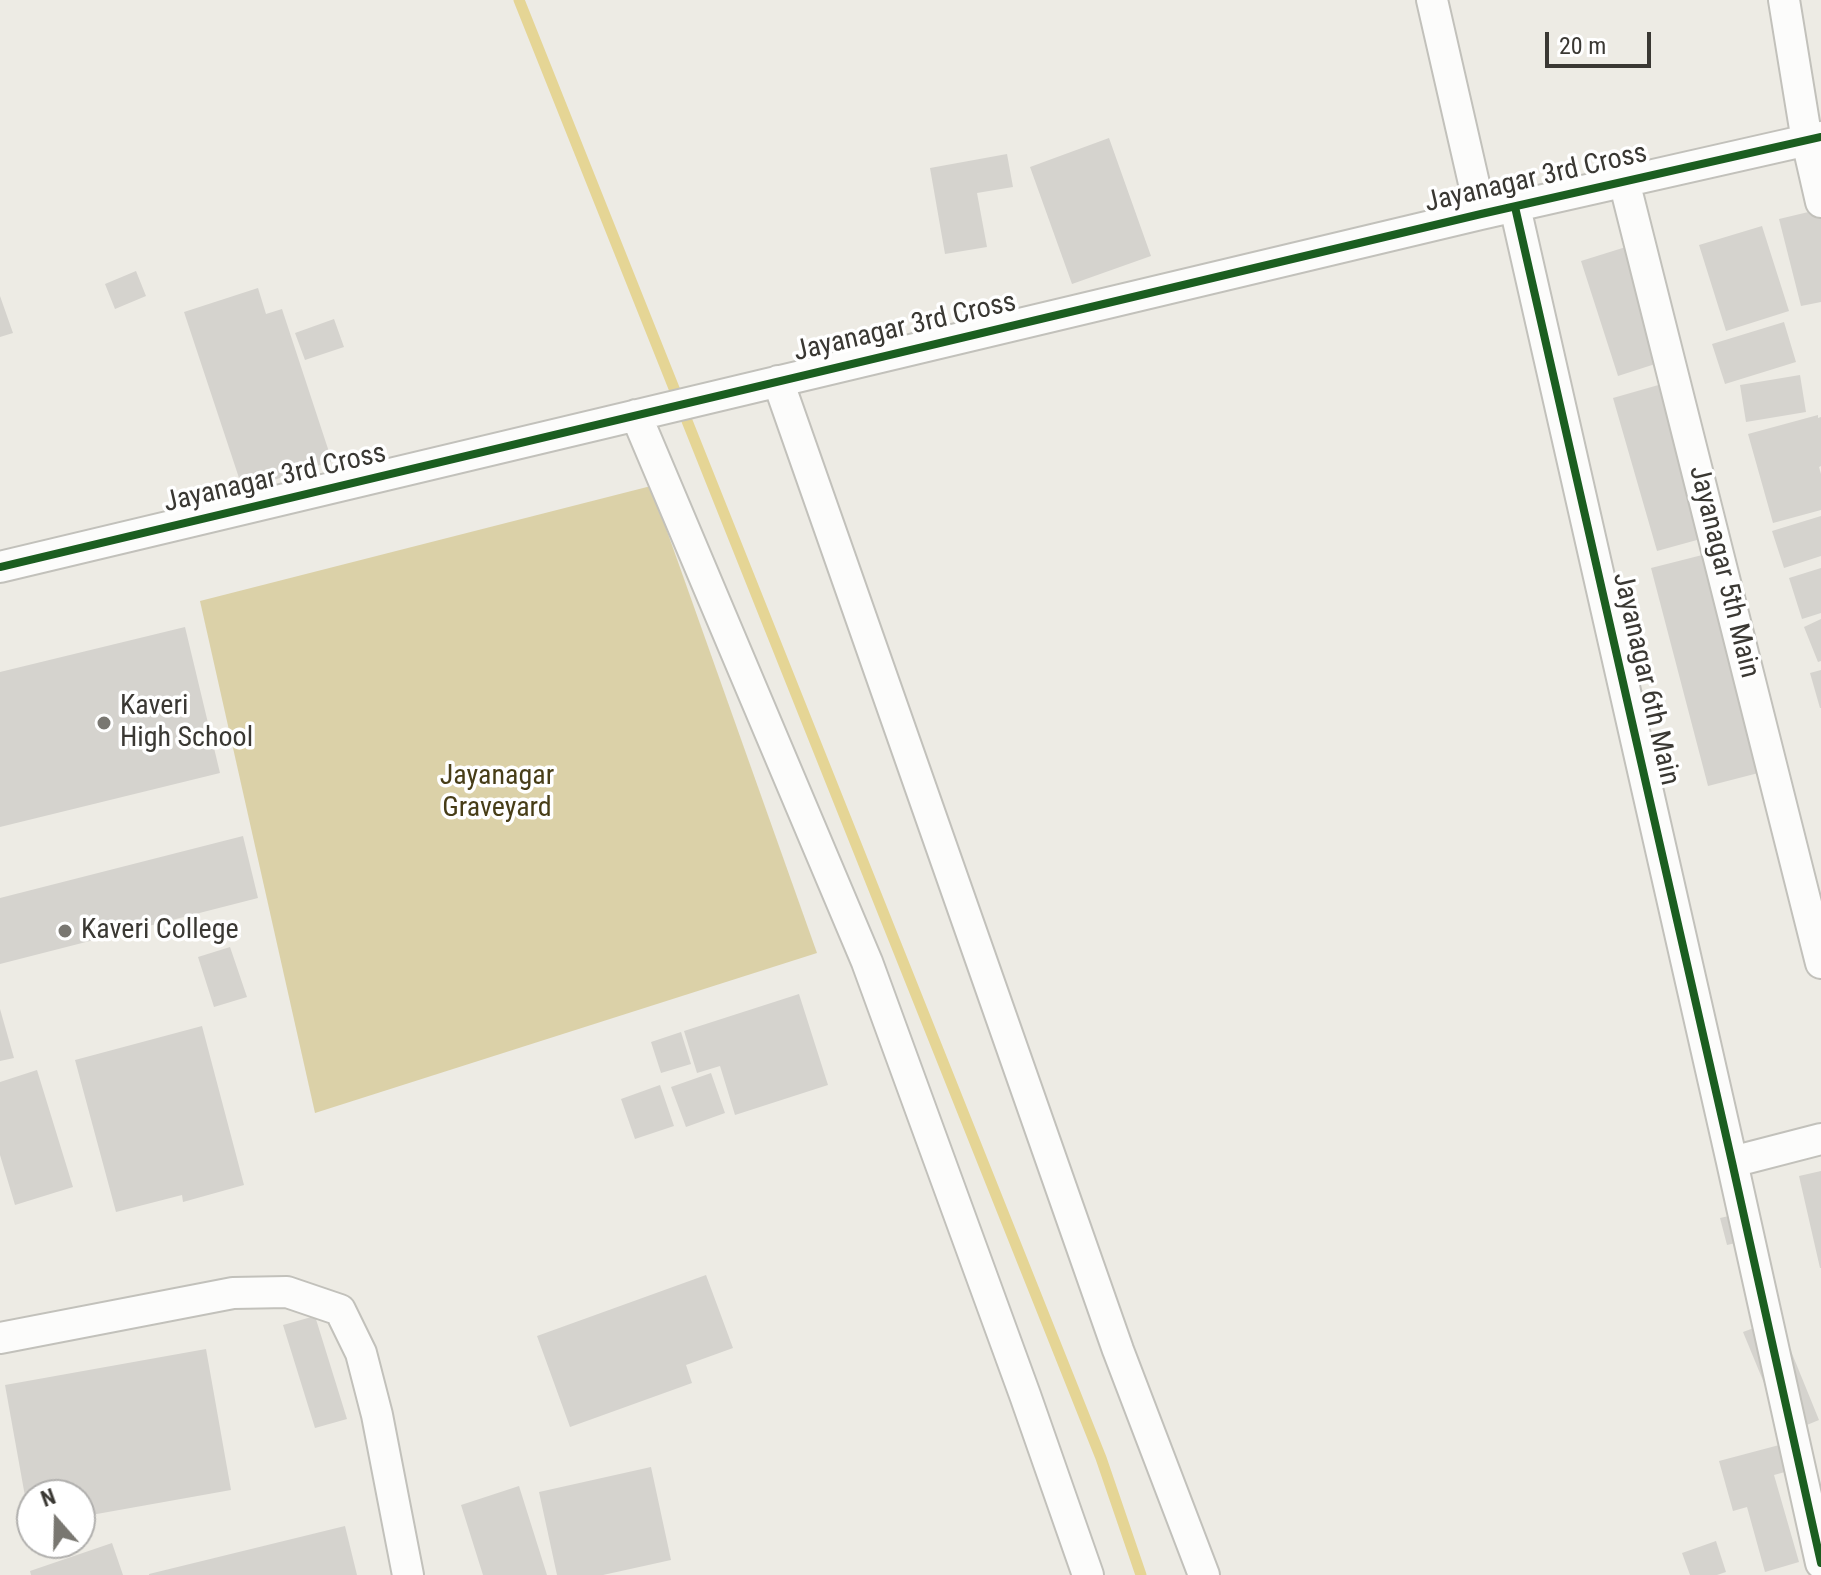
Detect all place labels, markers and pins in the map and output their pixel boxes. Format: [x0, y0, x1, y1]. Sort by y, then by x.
place label: Kaveri High School [120, 690, 253, 756]
marker: Kaveri High School [95, 714, 113, 732]
place label: Kaveri College [81, 914, 239, 948]
marker: Kaveri College [56, 922, 74, 940]

